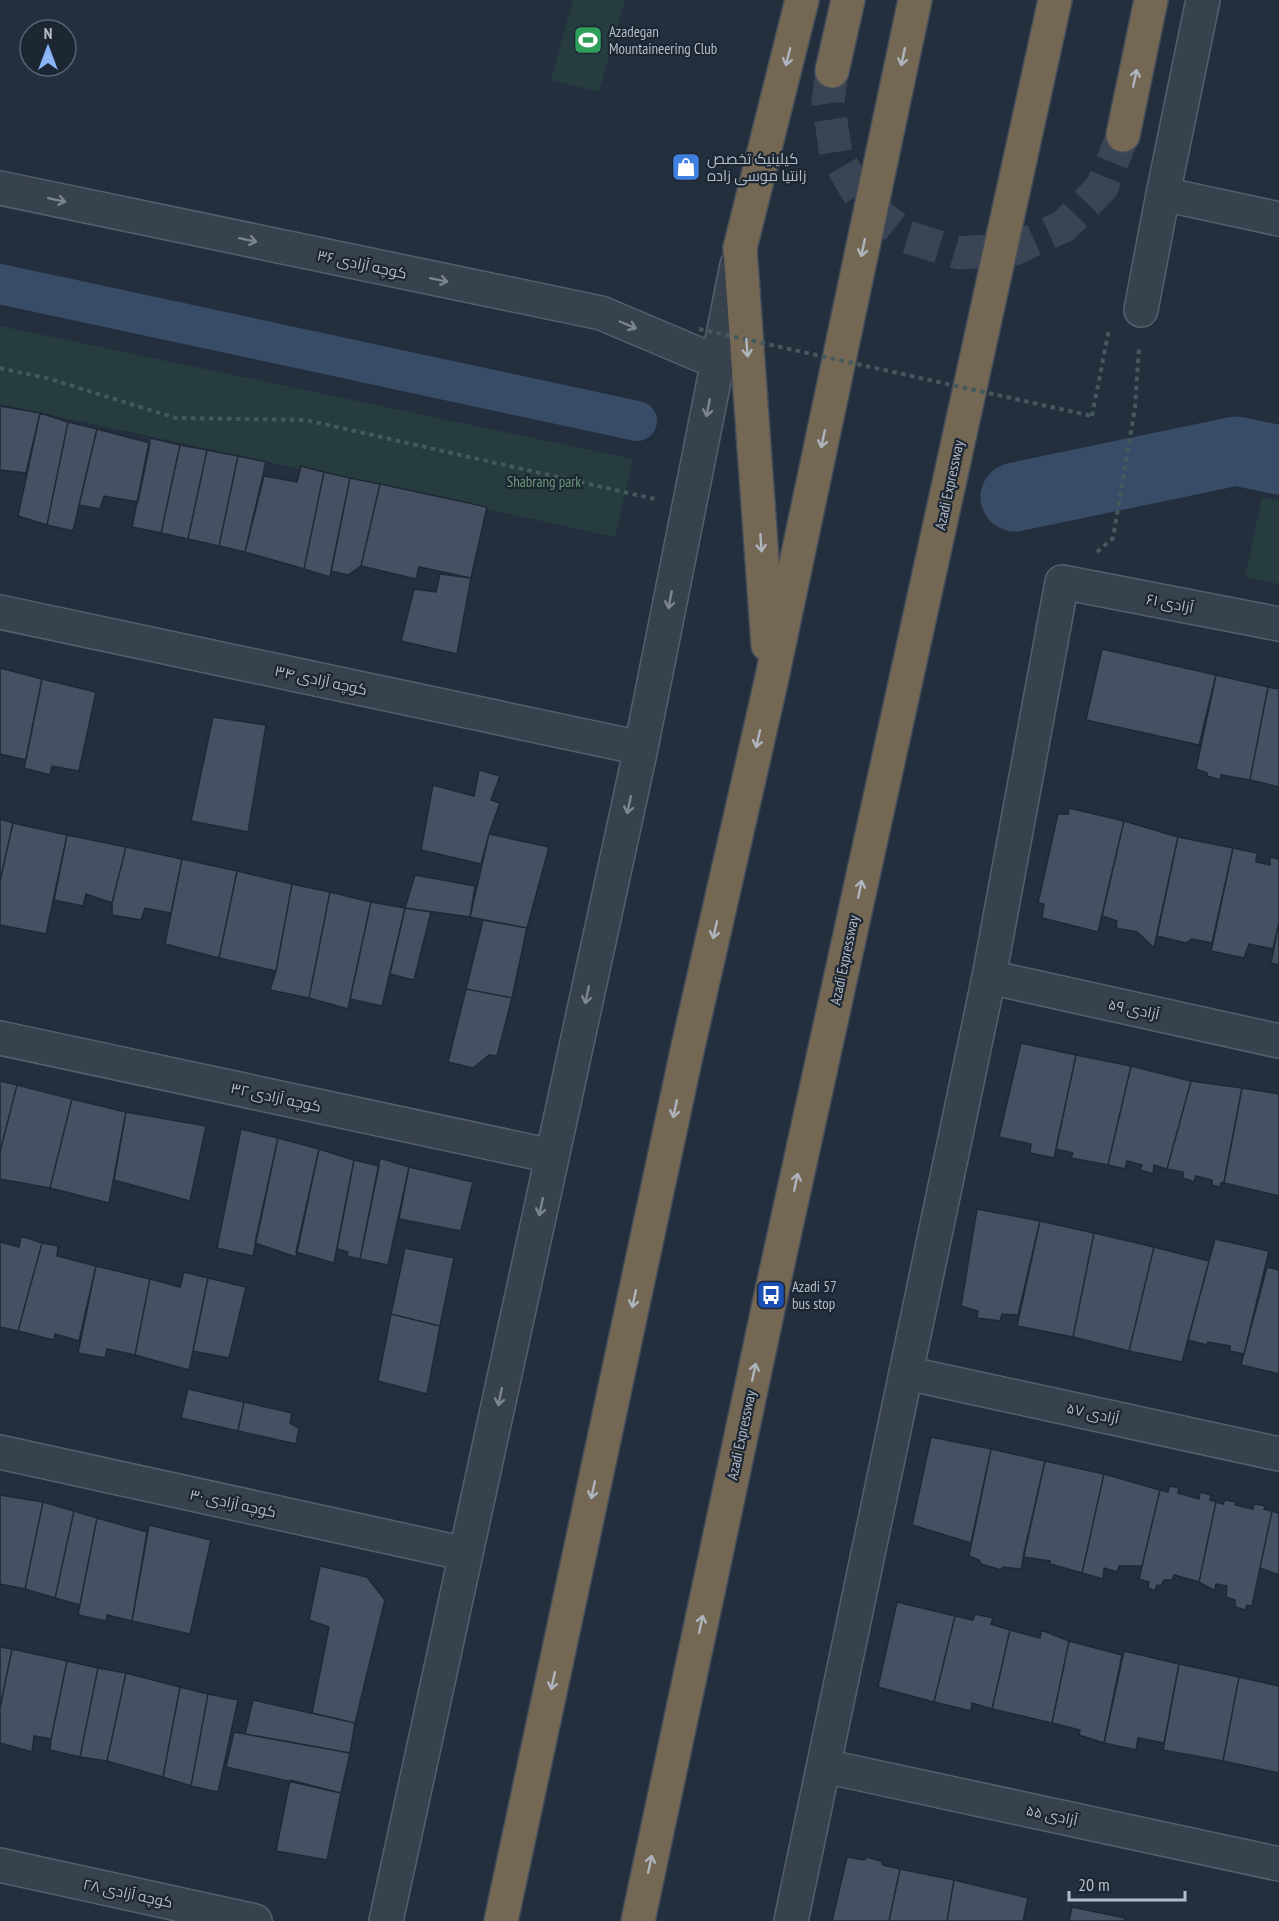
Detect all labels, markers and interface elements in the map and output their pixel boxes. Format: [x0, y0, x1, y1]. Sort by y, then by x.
north arrow [18, 18, 78, 78]
place label: Azadegan Mountaineering Club [609, 22, 717, 58]
text: N [44, 23, 52, 43]
sports icon: Azadegan Mountaineering Club [572, 24, 604, 56]
one-way arrow [782, 47, 794, 66]
one-way arrow [897, 47, 908, 67]
one-way arrow [1130, 69, 1141, 88]
place label: کیلینیک تخصص زانتیا موسی زاده [707, 149, 807, 186]
shop icon: کیلینیک تخصص زانتیا موسی زاده [670, 151, 702, 183]
one-way arrow [47, 195, 67, 206]
one-way arrow [238, 235, 257, 246]
one-way arrow [857, 238, 868, 257]
street label: کوچه آزادی ۳۶ [315, 245, 409, 284]
one-way arrow [429, 275, 448, 286]
one-way arrow [619, 320, 637, 331]
one-way arrow [742, 338, 753, 358]
one-way arrow [702, 398, 713, 418]
one-way arrow [816, 429, 828, 448]
street label: Azadi Expressway [930, 438, 968, 532]
park label: Shabrang park [507, 472, 581, 491]
one-way arrow [756, 532, 767, 552]
one-way arrow [664, 589, 675, 609]
street label: آزادی ۶۱ [1145, 589, 1195, 618]
street label: کوچه آزادی ۳۴ [273, 661, 369, 700]
one-way arrow [752, 730, 764, 749]
one-way arrow [622, 795, 634, 814]
one-way arrow [855, 879, 866, 899]
street label: Azadi Expressway [825, 913, 863, 1007]
one-way arrow [709, 919, 720, 939]
one-way arrow [581, 986, 593, 1005]
street label: آزادی ۵۹ [1106, 994, 1161, 1025]
street label: کوچه آزادی ۳۲ [229, 1078, 323, 1117]
one-way arrow [669, 1098, 680, 1118]
one-way arrow [790, 1172, 802, 1191]
one-way arrow [535, 1197, 547, 1216]
place label: Azadi 57 bus stop [792, 1277, 837, 1313]
bus stop icon: Azadi 57 bus stop [755, 1279, 787, 1311]
one-way arrow [628, 1289, 639, 1308]
one-way arrow [749, 1363, 761, 1382]
one-way arrow [494, 1387, 506, 1406]
street label: Azadi Expressway [722, 1388, 760, 1482]
street label: آزادی ۵۷ [1065, 1398, 1121, 1429]
one-way arrow [587, 1480, 599, 1499]
street label: کوچه آزادی ۳۰ [188, 1485, 278, 1522]
one-way arrow [696, 1615, 707, 1635]
one-way arrow [546, 1671, 558, 1690]
street label: آزادی ۵۵ [1024, 1800, 1080, 1831]
one-way arrow [645, 1855, 656, 1874]
scale bar [1069, 1864, 1184, 1902]
text: 20 m [1078, 1873, 1110, 1896]
street label: کوچه آزادی ۲۸ [81, 1874, 175, 1913]

